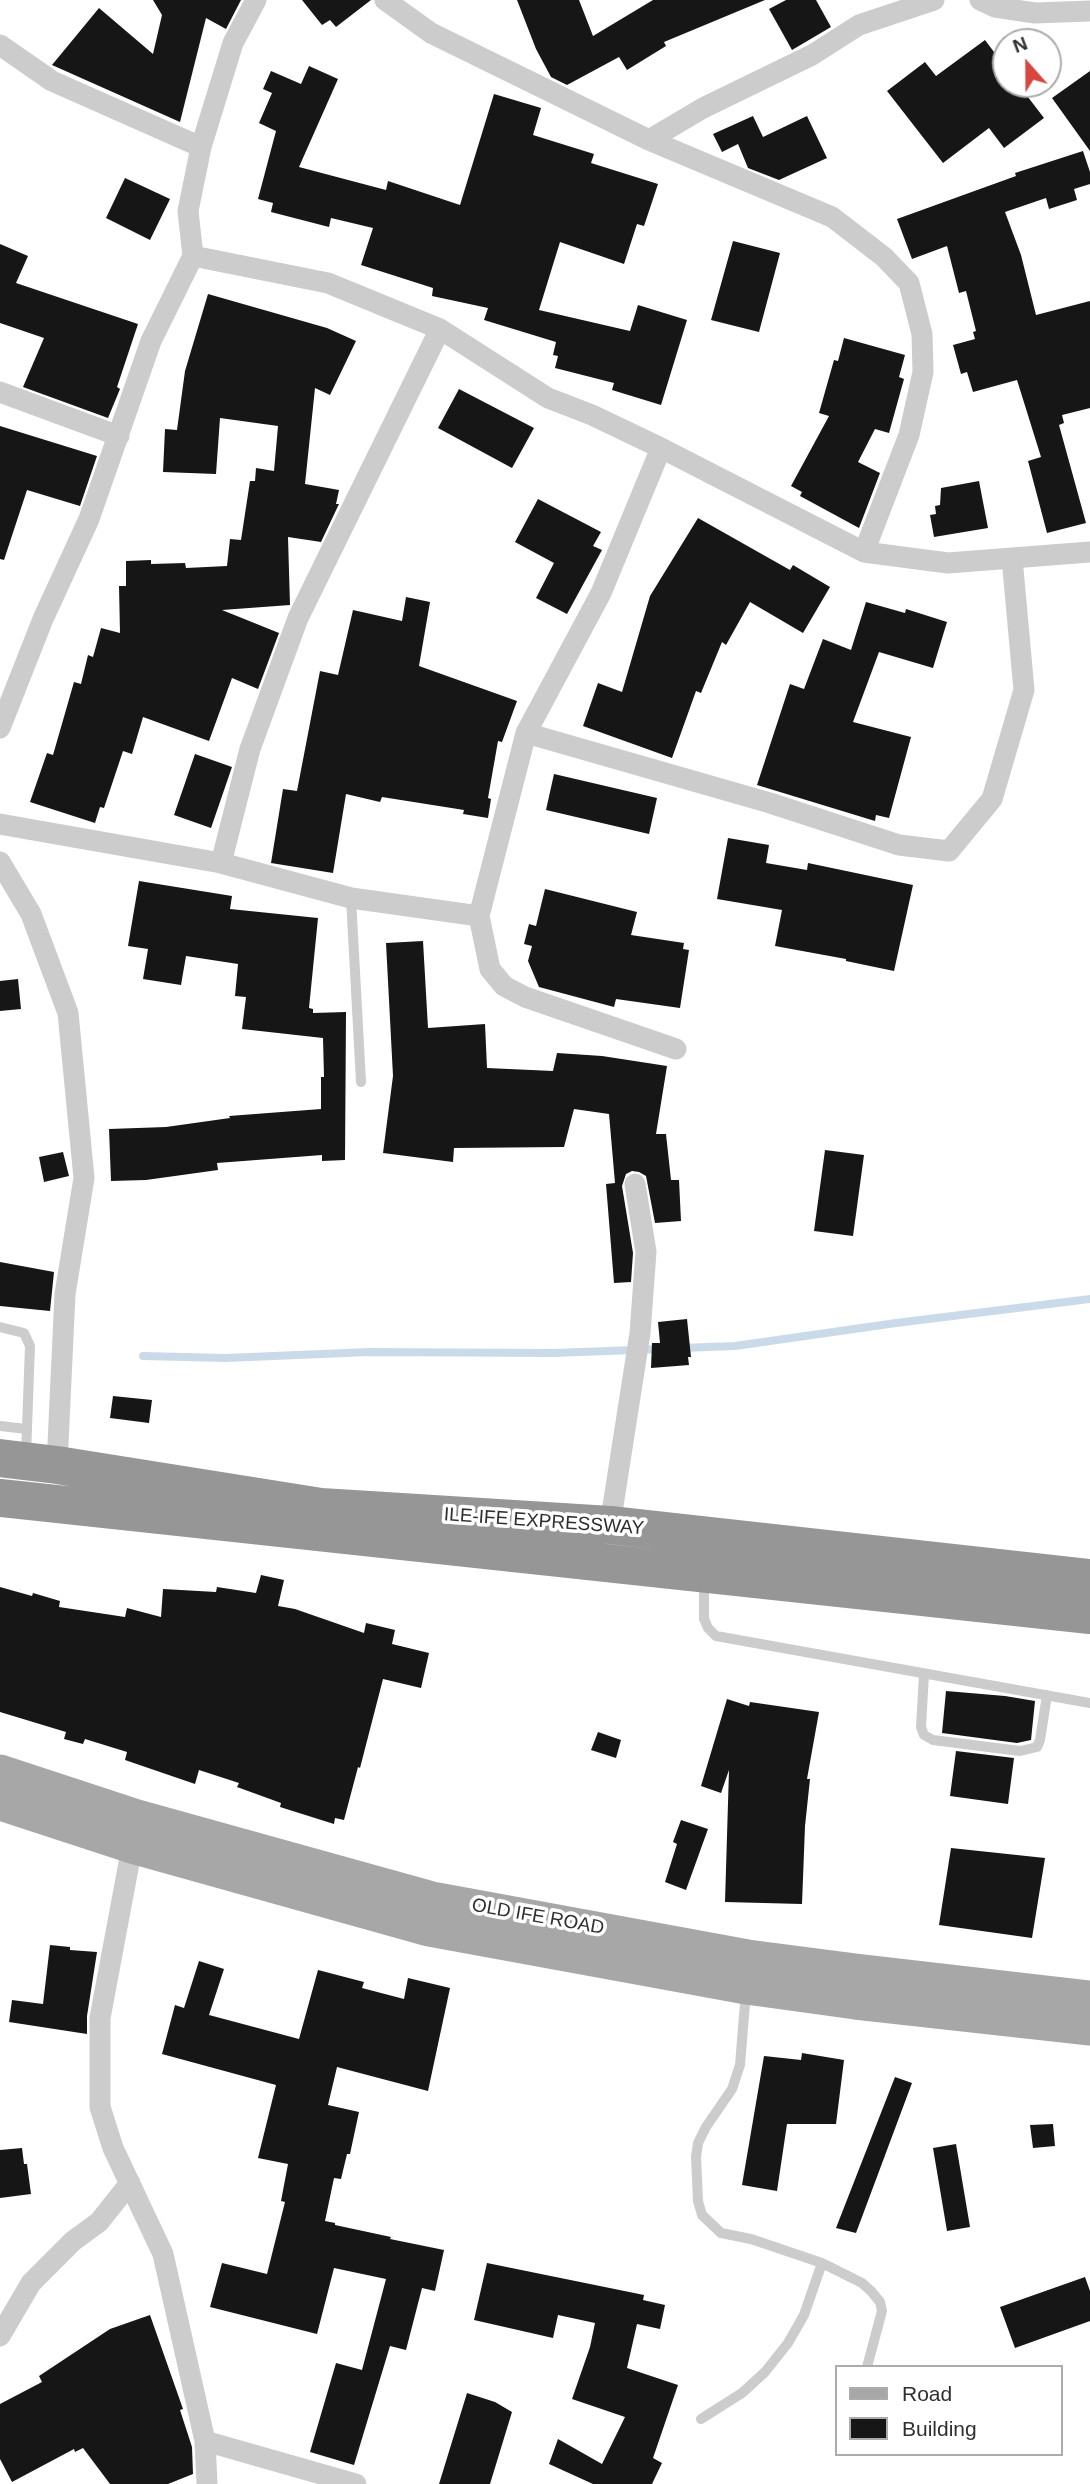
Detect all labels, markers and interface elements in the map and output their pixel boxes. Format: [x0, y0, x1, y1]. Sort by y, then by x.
north arrow [992, 28, 1062, 98]
text: N [1010, 33, 1030, 57]
street label: ILE-IFE EXPRESSWAY [443, 1504, 645, 1540]
street label: OLD IFE ROAD [470, 1894, 606, 1940]
legend [834, 2365, 1062, 2456]
text: Road [902, 2382, 952, 2405]
text: Building [902, 2417, 977, 2440]

